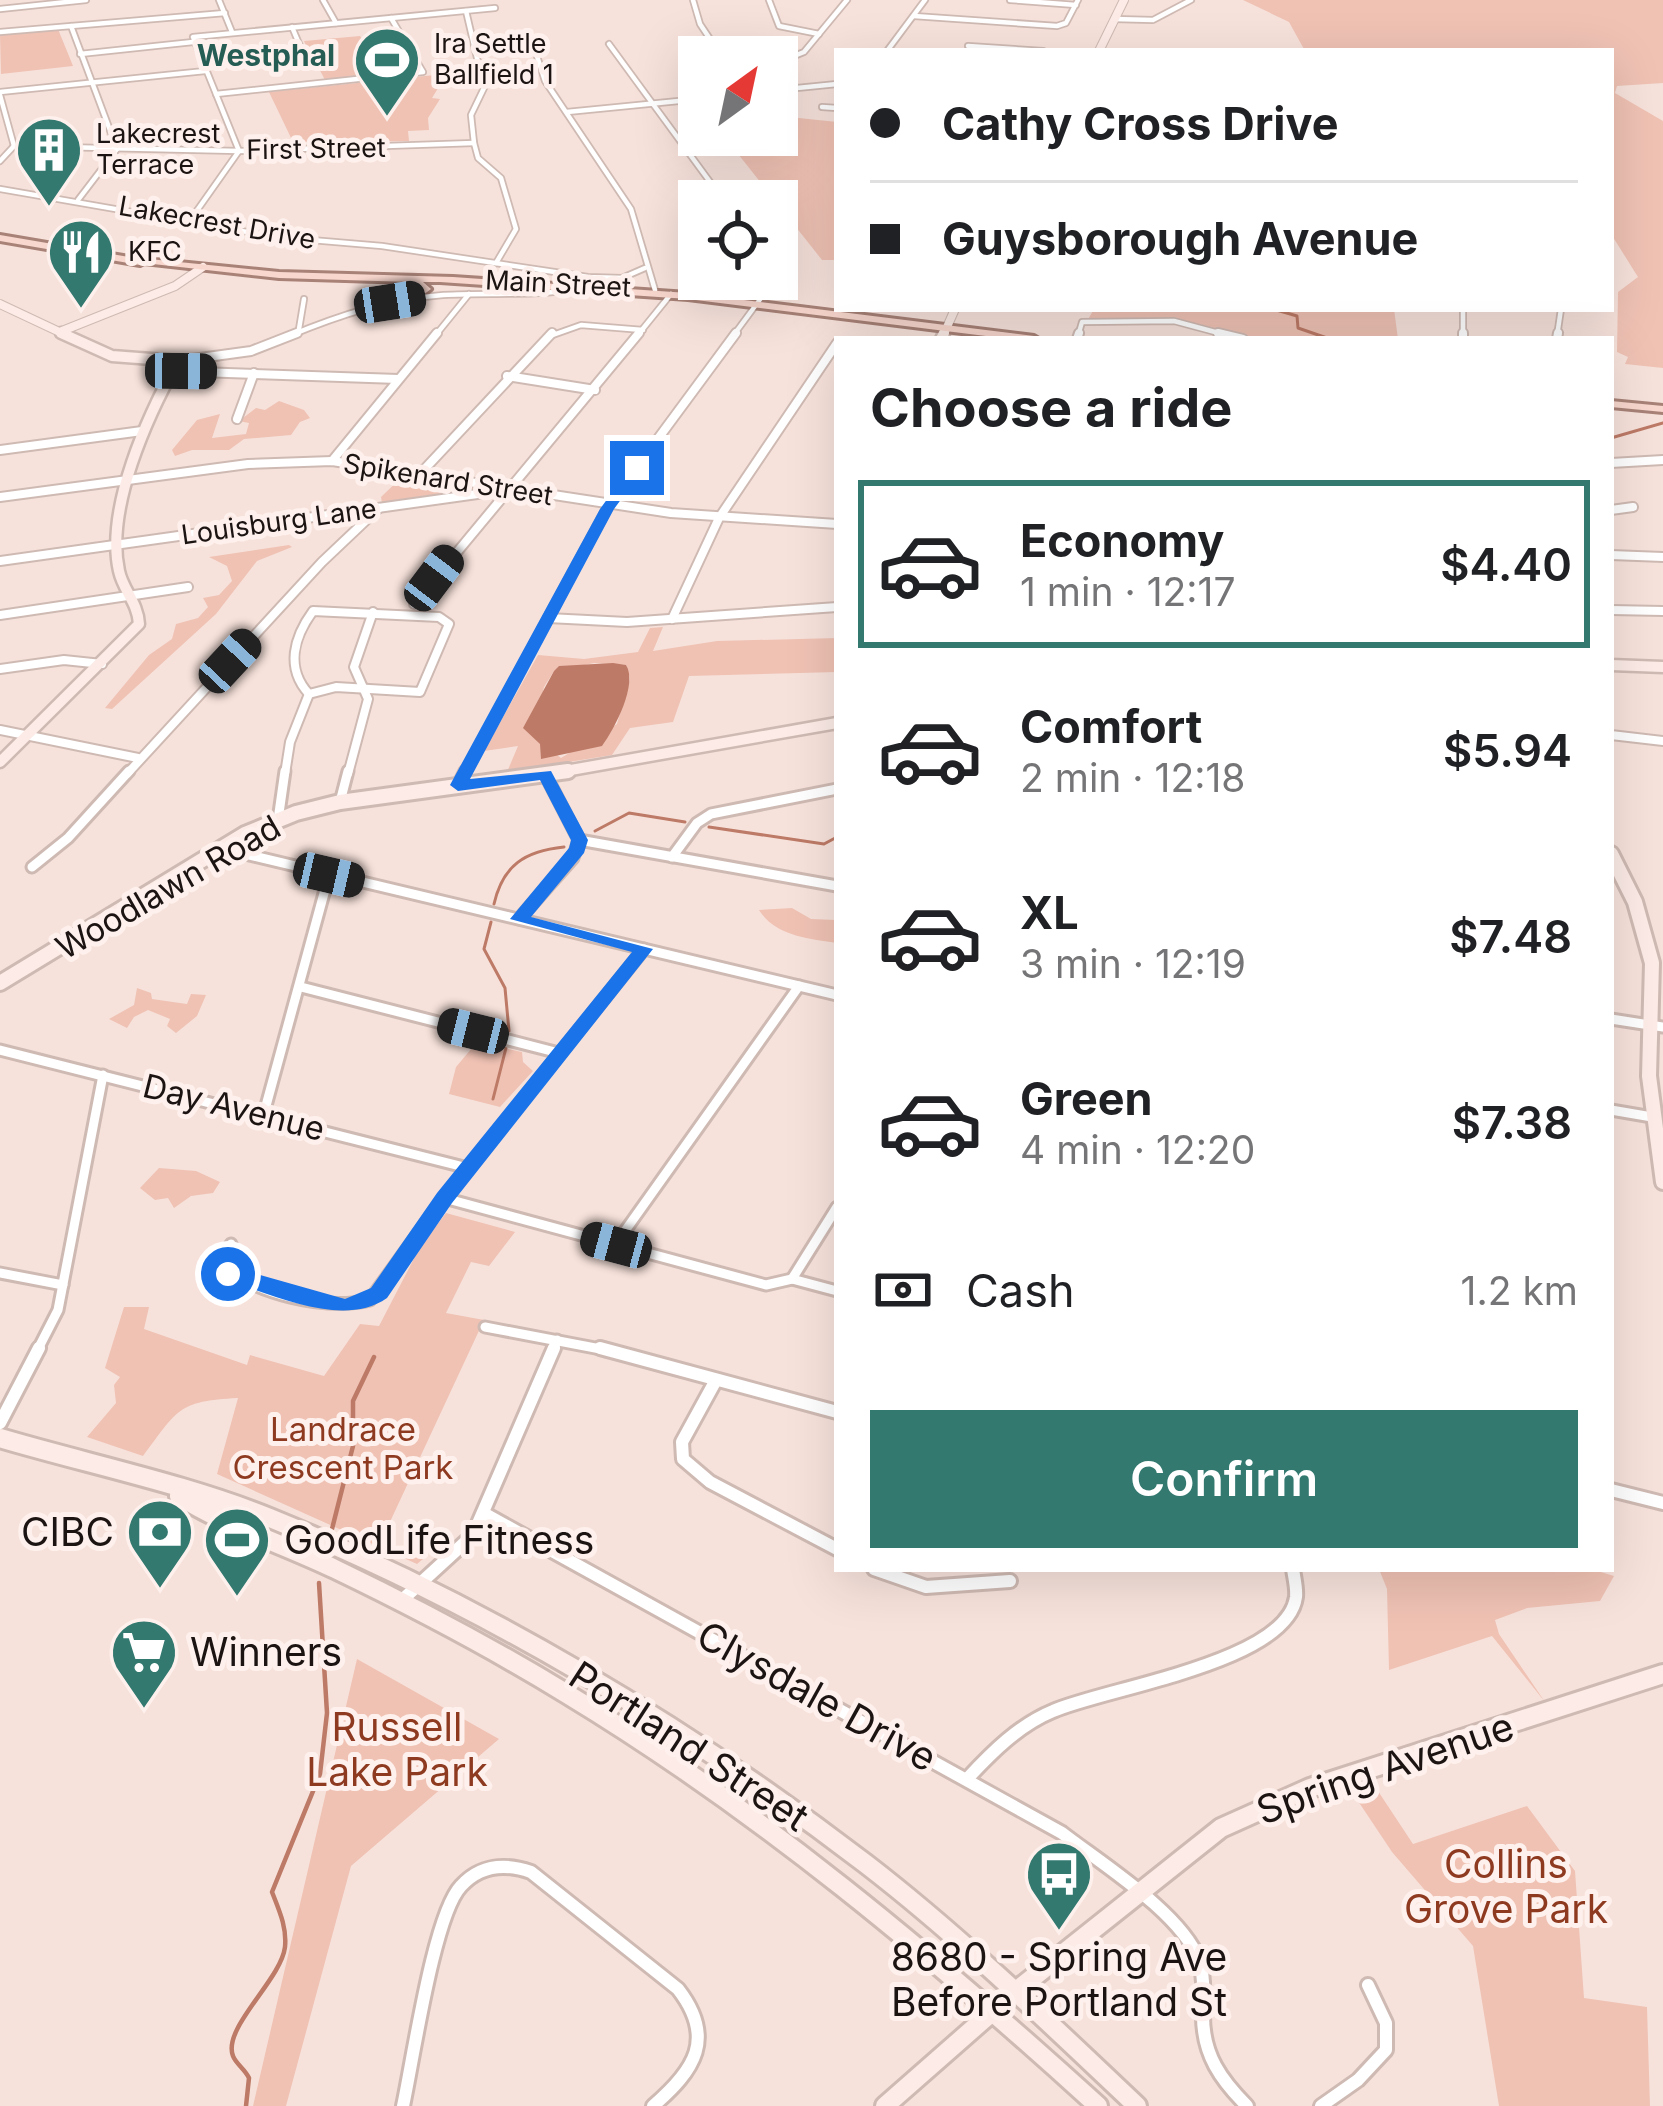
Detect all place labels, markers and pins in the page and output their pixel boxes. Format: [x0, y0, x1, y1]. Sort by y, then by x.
sports icon: Ira Settle Ballfield 1 [352, 25, 422, 119]
place label: Ira Settle Ballfield 1 [434, 27, 554, 91]
building icon: Lakecrest Terrace [14, 115, 84, 209]
place label: Lakecrest Terrace [96, 117, 221, 181]
restaurant icon: KFC [46, 217, 116, 311]
place label: KFC [128, 235, 182, 268]
bank icon: CIBC [125, 1497, 195, 1591]
sports icon: GoodLife Fitness [202, 1505, 272, 1599]
place label: CIBC [21, 1508, 114, 1555]
place label: GoodLife Fitness [284, 1516, 594, 1563]
supermarket icon: Winners [109, 1617, 179, 1711]
place label: Winners [190, 1628, 342, 1675]
bus stop icon: 8680 - Spring Ave Before Portland St [1024, 1839, 1094, 1933]
place label: 8680 - Spring Ave Before Portland St [891, 1933, 1227, 2025]

